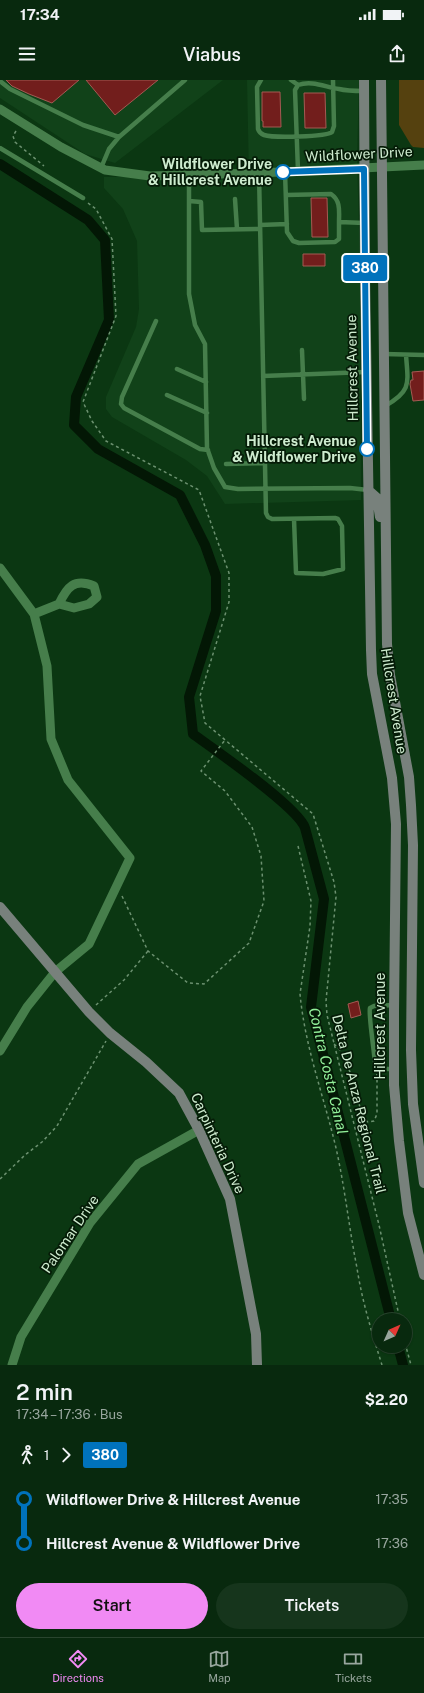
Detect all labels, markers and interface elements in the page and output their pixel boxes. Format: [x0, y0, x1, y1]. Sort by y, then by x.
text: 17:34 [20, 6, 60, 23]
icon: menu [16, 43, 38, 65]
icon: share [386, 43, 408, 65]
text: Viabus [183, 44, 241, 65]
street label: Wildflower Drive [305, 143, 413, 165]
place label: Wildflower Drive & Hillcrest Avenue [148, 156, 272, 188]
marker: Wildflower Drive & Hillcrest Avenue [275, 164, 291, 180]
line badge: 380 [342, 255, 388, 281]
text: 380 [351, 260, 379, 276]
street label: Hillcrest Avenue [343, 314, 361, 422]
place label: Hillcrest Avenue & Wildflower Drive [232, 433, 356, 465]
marker: Hillcrest Avenue & Wildflower Drive [359, 441, 375, 457]
street label: Hillcrest Avenue [378, 647, 410, 755]
street label: Hillcrest Avenue [372, 973, 388, 1079]
water label: Contra Costa Canal [306, 1006, 351, 1136]
street label: Delta De Anza Regional Trail [329, 1013, 389, 1195]
street label: Carpinteria Drive [188, 1090, 248, 1196]
street label: Palomar Drive [38, 1192, 102, 1276]
north arrow [372, 1313, 412, 1353]
map controls [372, 1313, 412, 1353]
text: 2 min [16, 1379, 73, 1405]
text: $2.20 [365, 1391, 408, 1408]
text: 17:34 – 17:36 · Bus [16, 1407, 123, 1422]
icon: walk [16, 1444, 38, 1466]
icon: forward [55, 1444, 77, 1466]
text: 380 [91, 1447, 119, 1463]
text: 1 [44, 1448, 49, 1463]
text: Wildflower Drive & Hillcrest Avenue [46, 1491, 300, 1508]
text: 17:35 [375, 1492, 408, 1507]
text: Hillcrest Avenue & Wildflower Drive [46, 1535, 300, 1552]
text: 17:36 [376, 1536, 408, 1551]
button: Start [16, 1583, 208, 1629]
button: Tickets [216, 1583, 408, 1629]
tab: Directions [52, 1648, 104, 1684]
tab: Map [208, 1648, 231, 1684]
tab: Tickets [335, 1648, 372, 1684]

